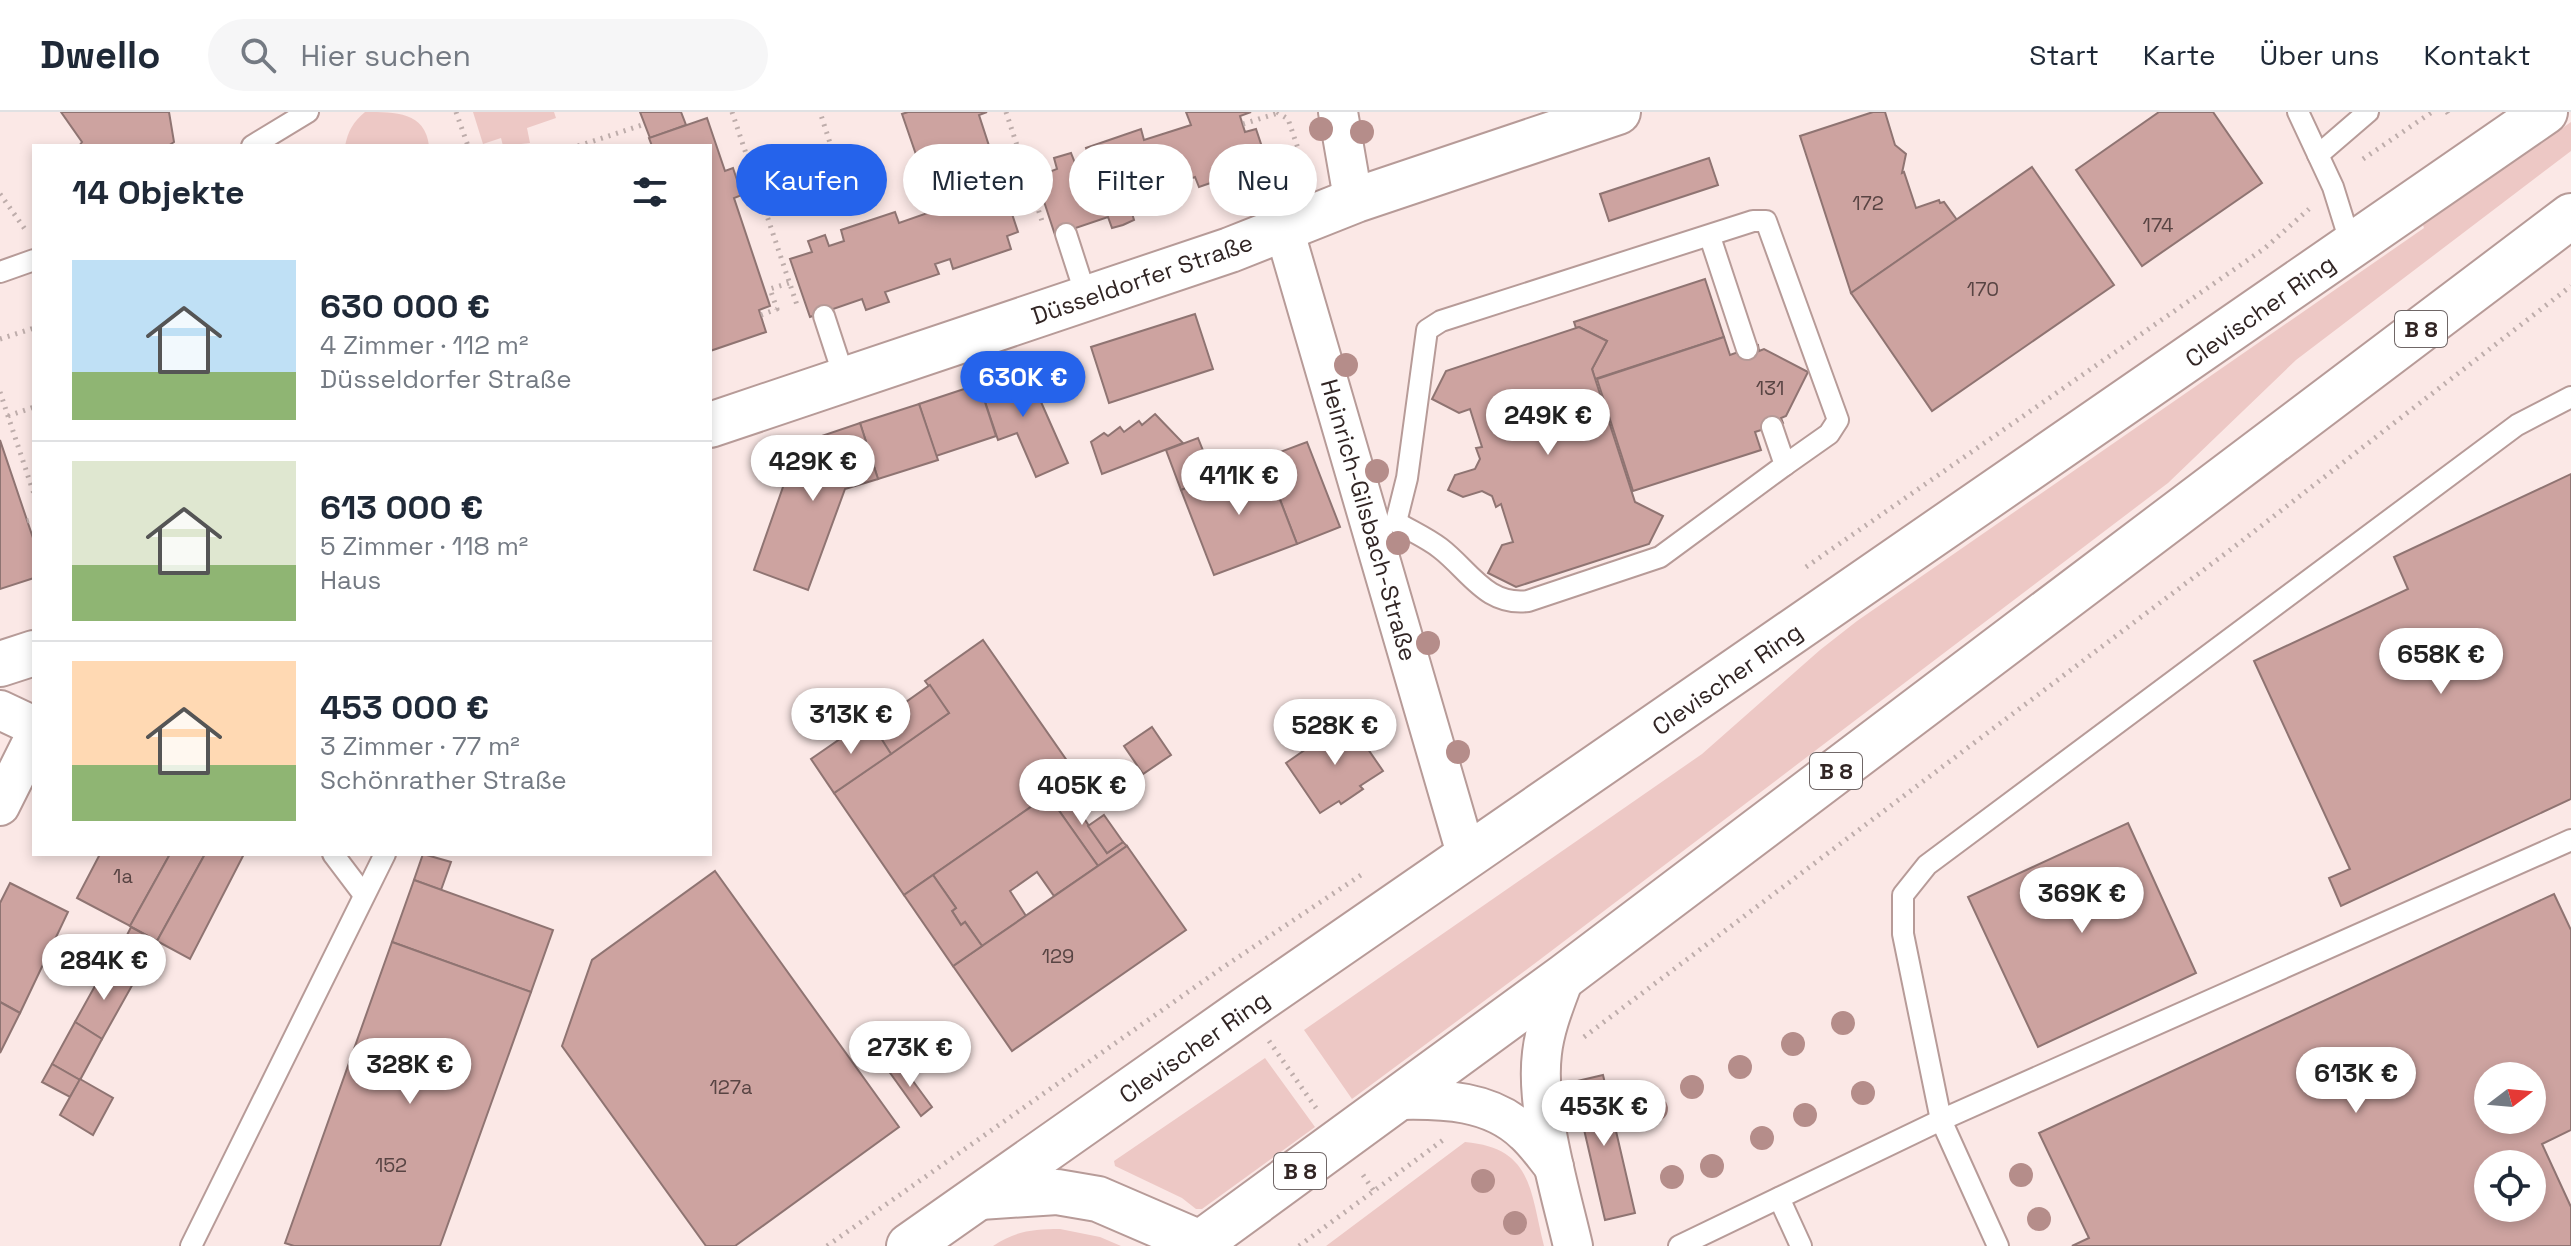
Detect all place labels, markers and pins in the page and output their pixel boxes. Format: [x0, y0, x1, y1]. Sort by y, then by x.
pin: 630K € [958, 351, 1088, 419]
pin: 249K € [1483, 389, 1613, 457]
pin: 429K € [748, 435, 878, 503]
pin: 411K € [1174, 449, 1304, 517]
pin: 658K € [2376, 628, 2506, 696]
pin: 313K € [786, 688, 916, 756]
pin: 528K € [1270, 699, 1400, 767]
pin: 405K € [1017, 759, 1147, 827]
pin: 369K € [2017, 867, 2147, 935]
pin: 284K € [39, 934, 169, 1002]
pin: 273K € [845, 1021, 975, 1089]
pin: 328K € [345, 1038, 475, 1106]
pin: 613K € [2291, 1047, 2421, 1115]
pin: 453K € [1539, 1080, 1669, 1148]

